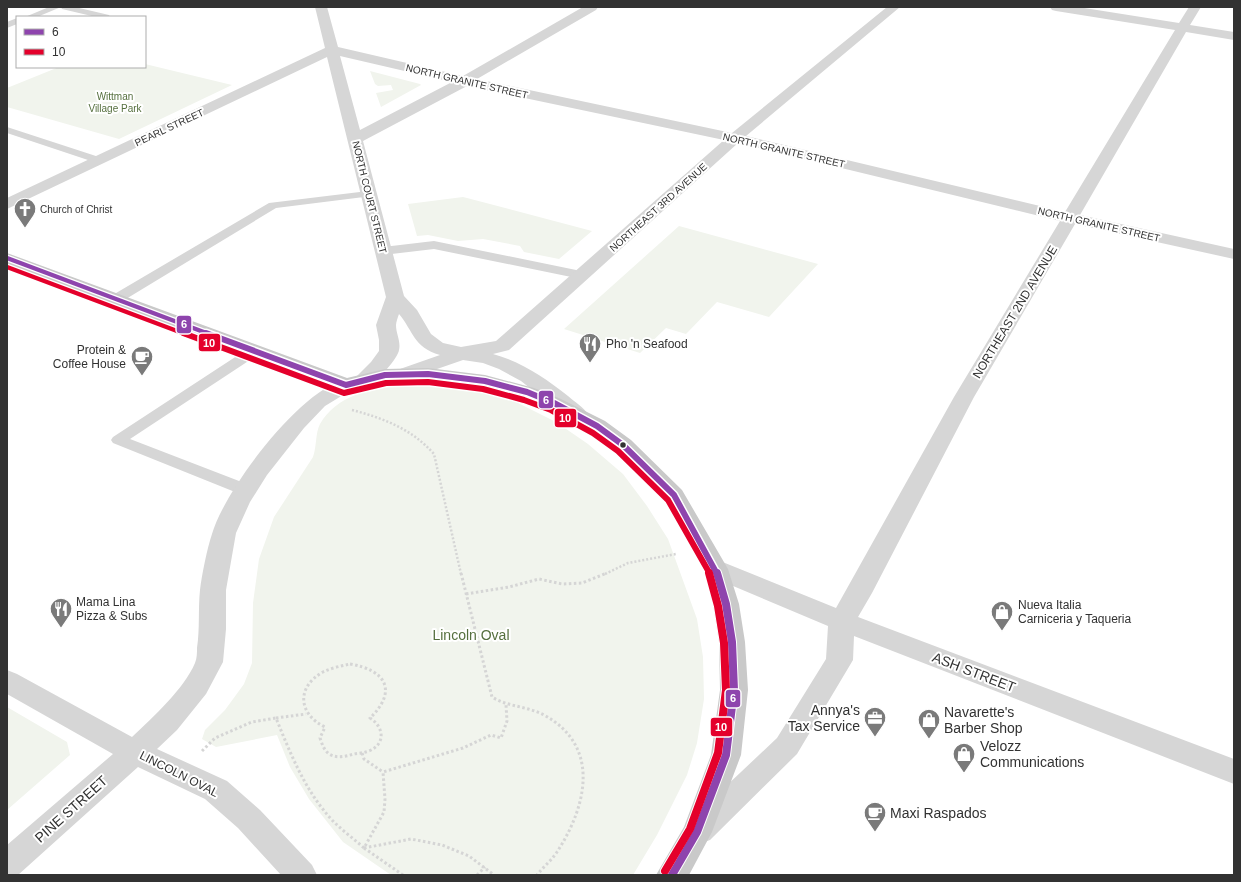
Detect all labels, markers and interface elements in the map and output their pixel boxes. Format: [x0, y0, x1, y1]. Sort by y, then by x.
legend [16, 16, 146, 68]
text: 6 [52, 25, 59, 39]
text: 10 [52, 45, 66, 59]
street label: NORTH GRANITE STREET [405, 62, 529, 101]
park label: Wittman Village Park [88, 91, 143, 114]
street label: PEARL STREET [133, 107, 205, 148]
street label: NORTH GRANITE STREET [722, 131, 846, 170]
street label: NORTH COURT STREET [350, 140, 389, 255]
street label: NORTHEAST 3RD AVENUE [608, 161, 709, 254]
church icon: Church of Christ [12, 196, 38, 229]
place label: Church of Christ [40, 204, 112, 215]
street label: NORTH GRANITE STREET [1037, 205, 1161, 244]
street label: NORTHEAST 2ND AVENUE [970, 243, 1060, 381]
line badge: 6 [176, 315, 192, 334]
text: 6 [181, 318, 187, 330]
restaurant icon: Pho 'n Seafood [577, 331, 603, 364]
line badge: 10 [198, 333, 221, 352]
text: 10 [203, 337, 215, 349]
place label: Pho 'n Seafood [606, 337, 688, 351]
place label: Protein & Coffee House [53, 343, 126, 371]
cafe icon: Protein & Coffee House [129, 344, 155, 377]
line badge: 6 [538, 390, 554, 409]
text: 6 [543, 394, 549, 406]
line badge: 10 [554, 408, 577, 428]
text: 10 [559, 412, 571, 424]
unlabelled marker [618, 440, 628, 450]
place label: Mama Lina Pizza & Subs [76, 595, 147, 623]
restaurant icon: Mama Lina Pizza & Subs [48, 596, 74, 629]
place label: Nueva Italia Carniceria y Taqueria [1018, 598, 1131, 626]
shop icon: Nueva Italia Carniceria y Taqueria [989, 599, 1015, 632]
park label: Lincoln Oval [432, 627, 510, 643]
street label: ASH STREET [930, 649, 1018, 695]
line badge: 6 [725, 689, 741, 708]
text: 6 [730, 692, 736, 704]
place label: Annya's Tax Service [788, 702, 860, 734]
place label: Navarette's Barber Shop [944, 704, 1023, 736]
office icon: Annya's Tax Service [862, 705, 888, 738]
shop icon: Navarette's Barber Shop [916, 707, 942, 740]
line badge: 10 [710, 717, 733, 737]
text: 10 [715, 721, 727, 733]
place label: Velozz Communications [980, 738, 1084, 770]
shop icon: Velozz Communications [951, 741, 977, 774]
street label: LINCOLN OVAL [137, 748, 221, 800]
street label: PINE STREET [32, 772, 111, 846]
cafe icon: Maxi Raspados [862, 800, 888, 833]
place label: Maxi Raspados [890, 805, 987, 821]

